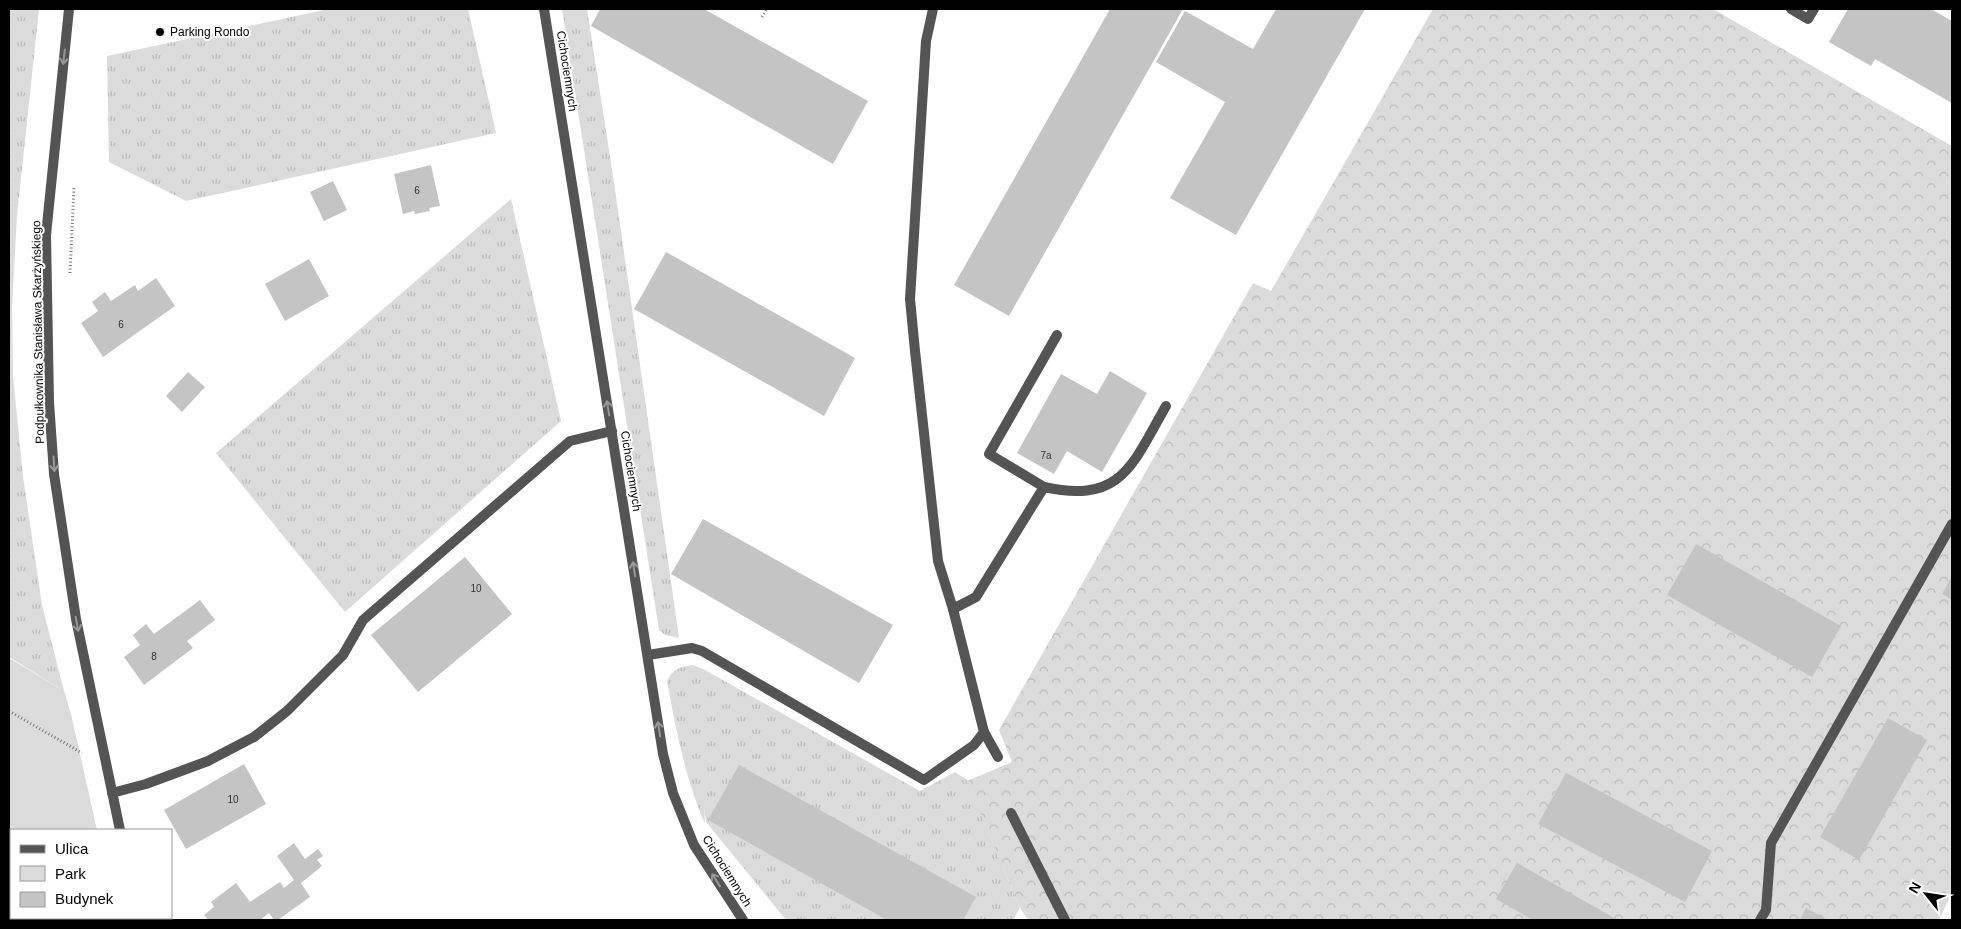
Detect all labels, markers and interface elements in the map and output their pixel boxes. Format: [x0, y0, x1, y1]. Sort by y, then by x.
place label: Parking Rondo [170, 25, 250, 39]
marker: Parking Rondo [154, 26, 166, 38]
street label: Cichociemnych [554, 30, 580, 112]
one-way arrow [59, 49, 69, 65]
house number: 6 [414, 185, 420, 196]
street label: Podpułkownika Stanisława Skarżyńskiego [29, 220, 47, 444]
house number: 6 [118, 319, 124, 330]
one-way arrow [603, 401, 613, 417]
street label: Cichociemnych [618, 430, 644, 512]
house number: 7a [1040, 450, 1052, 461]
one-way arrow [49, 455, 58, 471]
one-way arrow [628, 561, 638, 577]
house number: 10 [470, 583, 482, 594]
one-way arrow [73, 616, 83, 632]
house number: 8 [151, 651, 157, 662]
one-way arrow [654, 722, 664, 738]
house number: 10 [227, 794, 239, 805]
legend [10, 829, 172, 919]
street label: Cichociemnych [700, 833, 754, 909]
text: Ulica [55, 840, 89, 857]
text: Park [55, 865, 86, 882]
north arrow [1901, 869, 1951, 919]
one-way arrow [710, 873, 721, 887]
text: N [1905, 879, 1924, 896]
text: Budynek [55, 890, 114, 907]

